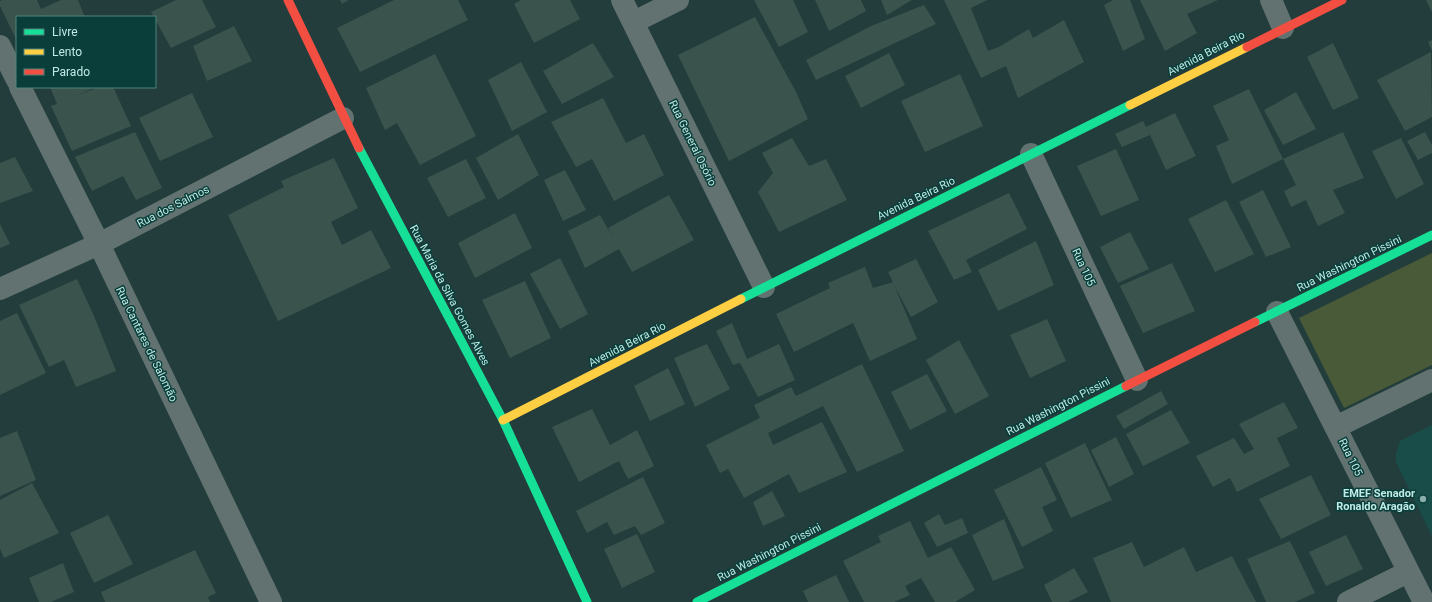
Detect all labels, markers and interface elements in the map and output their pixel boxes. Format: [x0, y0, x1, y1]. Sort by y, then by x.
legend [16, 16, 156, 88]
text: Livre [52, 25, 78, 39]
street label: Avenida Beira Rio [1165, 28, 1247, 79]
text: Lento [52, 45, 82, 59]
text: Parado [52, 65, 90, 79]
street label: Rua General Osório [666, 98, 719, 188]
street label: Avenida Beira Rio [875, 174, 957, 223]
street label: Rua dos Salmos [135, 183, 212, 230]
street label: Rua Maria da Silva Gomes Alves [407, 223, 492, 368]
street label: Rua Washington Pissini [1295, 232, 1404, 294]
street label: Rua 105 [1069, 246, 1098, 288]
street label: Rua Cantares de Salomão [113, 285, 180, 404]
street label: Avenida Beira Rio [586, 319, 668, 370]
street label: Rua Washington Pissini [1004, 375, 1112, 438]
street label: Rua 105 [1336, 436, 1365, 478]
place label: EMEF Senador Ronaldo Aragão [1336, 487, 1415, 513]
marker: EMEF Senador Ronaldo Aragão [1418, 494, 1428, 504]
street label: Rua Washington Pissini [715, 521, 823, 584]

